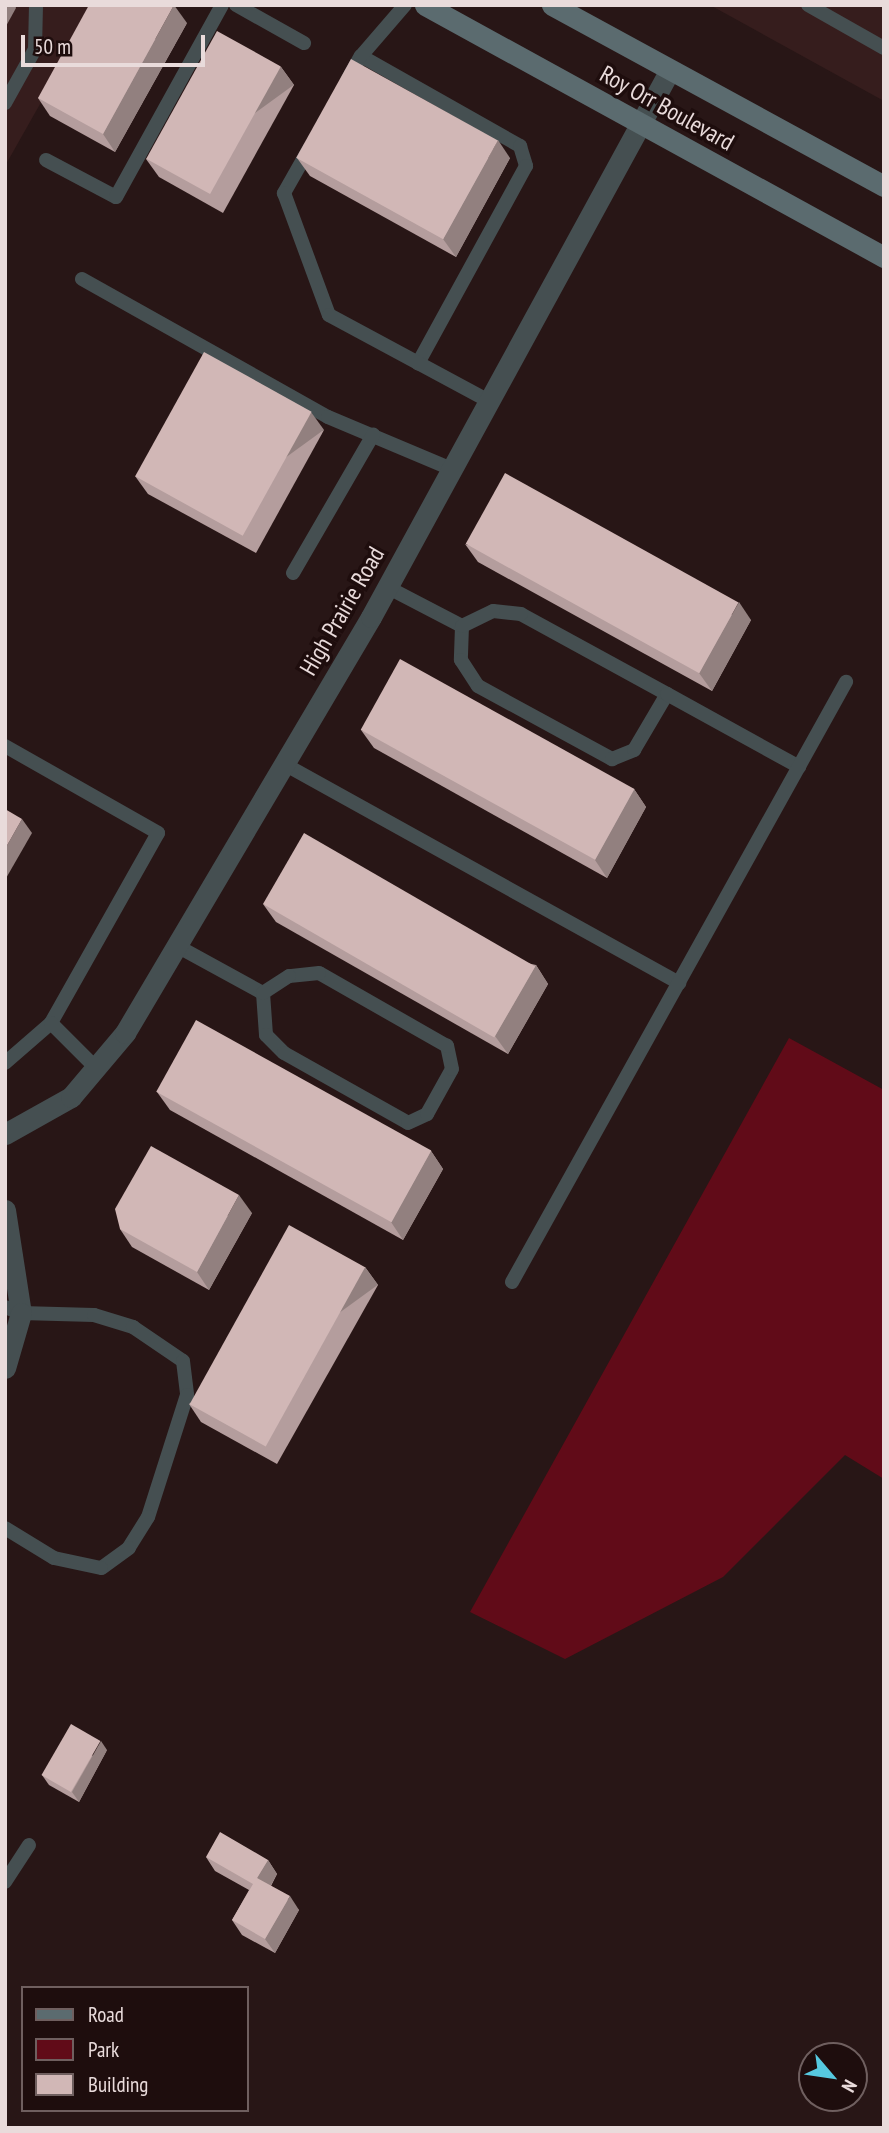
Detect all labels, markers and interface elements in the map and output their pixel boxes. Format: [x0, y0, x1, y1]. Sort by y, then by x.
scale bar [24, 21, 208, 65]
text: 50 m [34, 33, 71, 60]
street label: Roy Orr Boulevard [595, 59, 739, 157]
street label: High Prairie Road [294, 542, 390, 680]
legend [21, 1986, 248, 2112]
text: Road [88, 2001, 124, 2028]
text: Park [88, 2036, 119, 2063]
north arrow [798, 2042, 868, 2112]
text: Building [88, 2071, 148, 2098]
text: N [837, 2076, 863, 2097]

